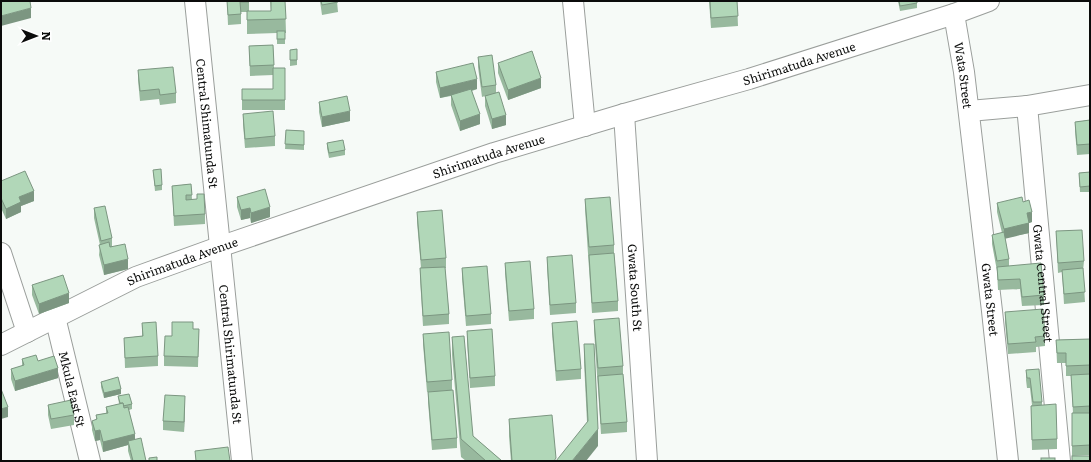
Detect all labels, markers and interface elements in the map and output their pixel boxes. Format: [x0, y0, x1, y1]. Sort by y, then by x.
north arrow [16, 16, 56, 56]
text: N [39, 31, 55, 41]
street label: Shirimatuda Avenue [741, 37, 858, 89]
street label: Wata Street [950, 41, 977, 110]
street label: Central Shimatunda St [192, 58, 223, 189]
street label: Shirimatuda Avenue [430, 129, 547, 182]
street label: Gwata Central Street [1029, 223, 1058, 343]
street label: Shirimatuda Avenue [123, 232, 240, 289]
street label: Gwata South St [624, 243, 647, 332]
street label: Gwata Street [977, 262, 1004, 337]
street label: Central Shirimatunda St [215, 283, 247, 425]
street label: Mkula East St [55, 349, 90, 429]

